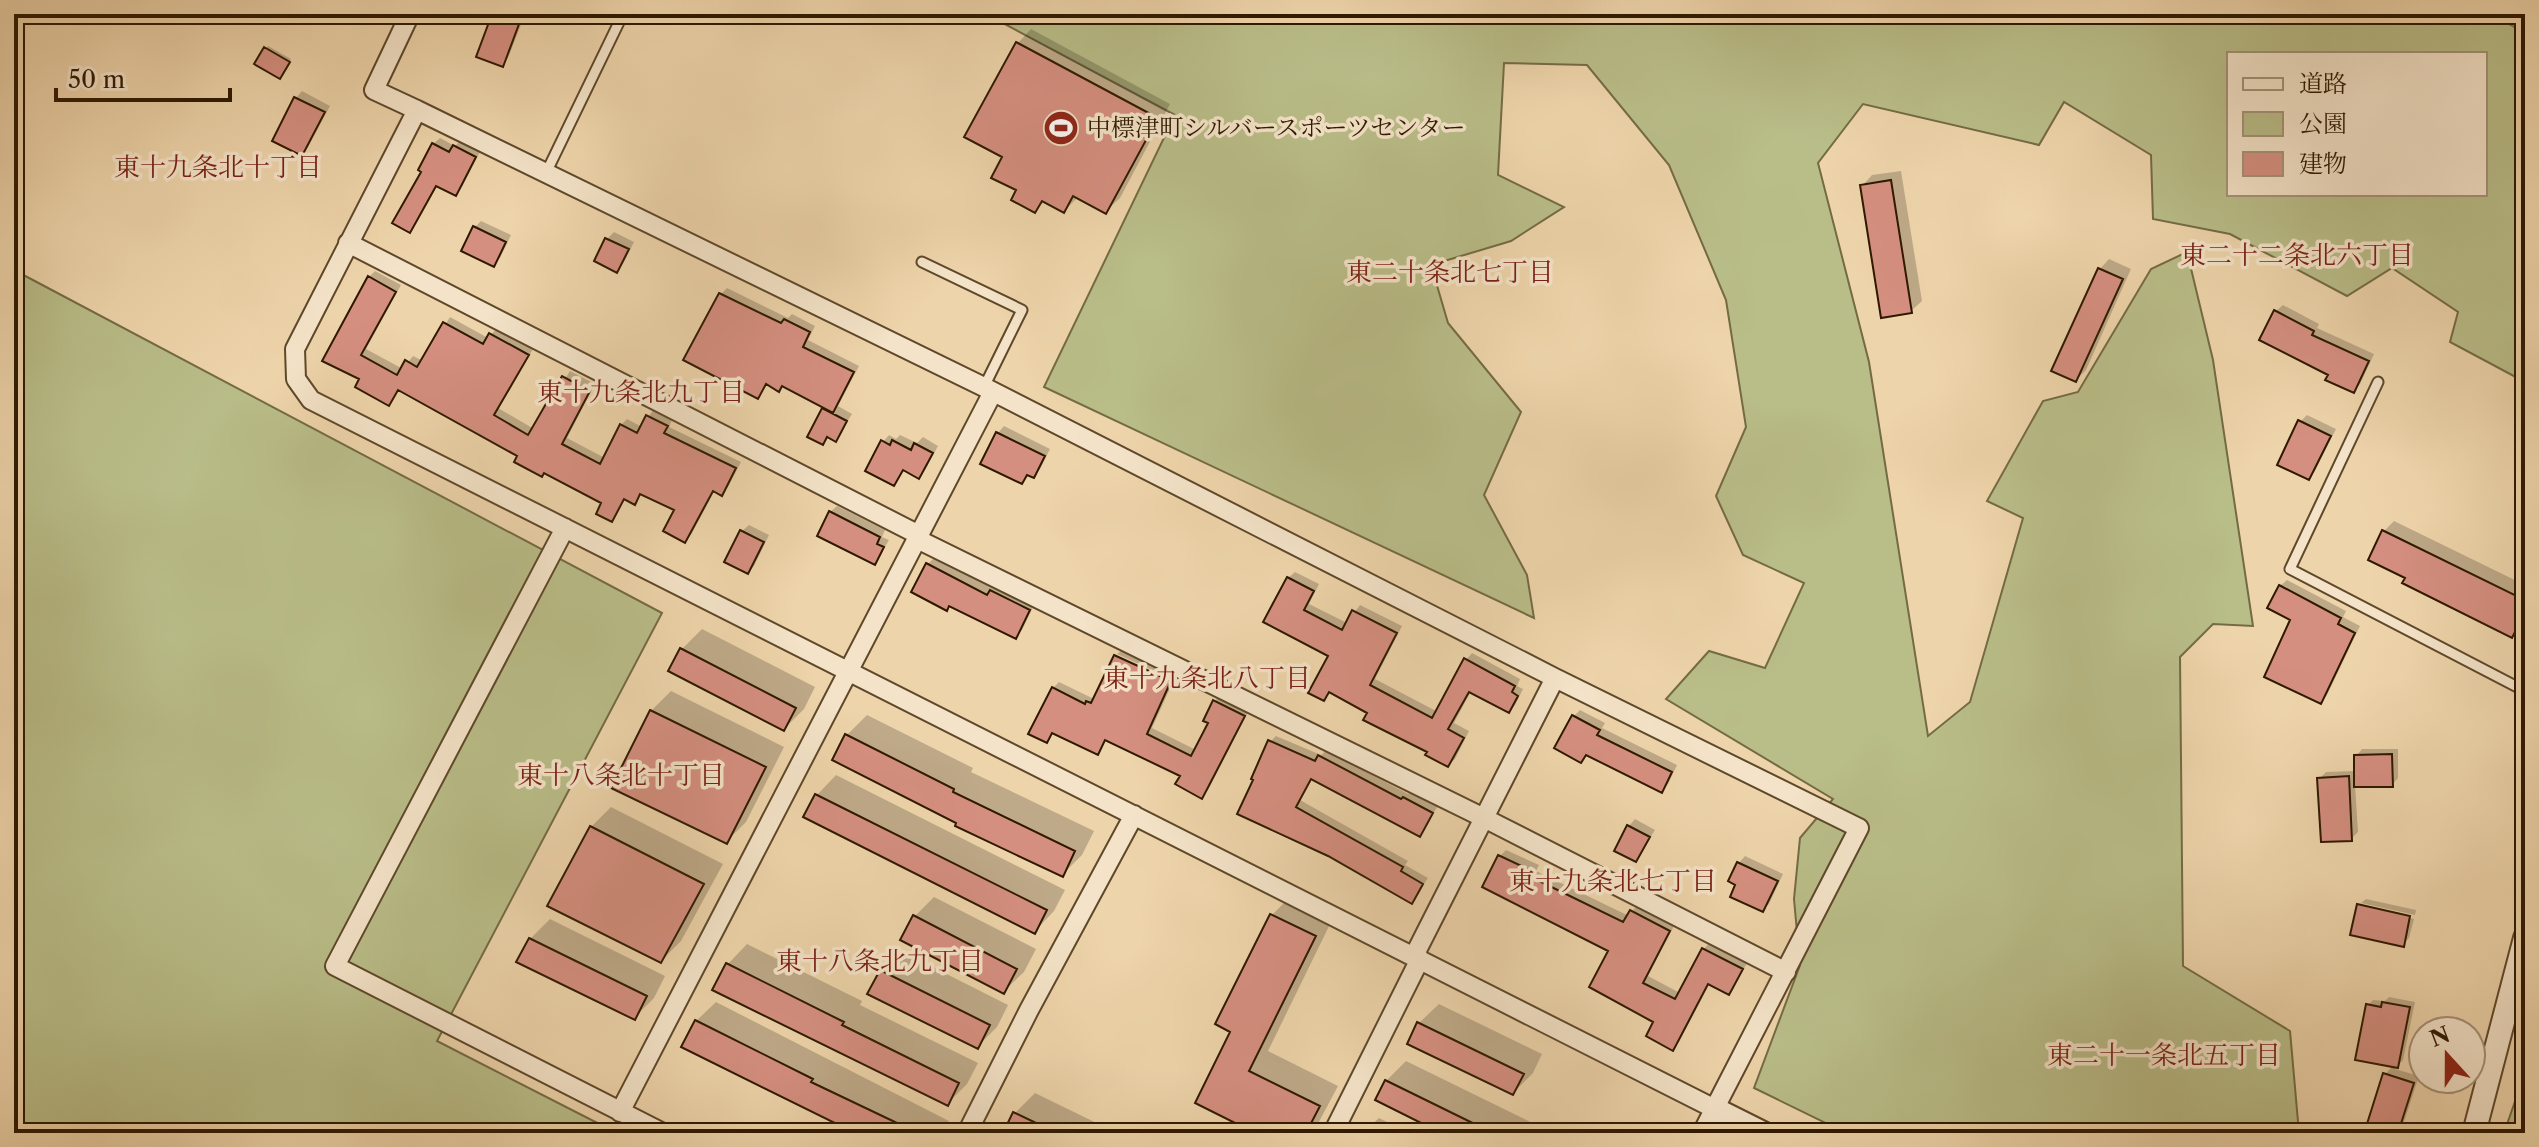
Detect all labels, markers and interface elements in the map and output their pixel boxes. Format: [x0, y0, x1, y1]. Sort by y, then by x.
scale bar [56, 52, 230, 102]
legend [2227, 52, 2487, 196]
text: 50 m [68, 65, 125, 94]
text: 道路 [2299, 69, 2347, 98]
sports icon: 中標津町シルバースポーツセンター [1042, 109, 1080, 147]
text: 公園 [2299, 109, 2347, 138]
place label: 中標津町シルバースポーツセンター [1087, 113, 1466, 142]
text: 建物 [2299, 149, 2347, 178]
district label: 東十九条北十丁目 [114, 151, 322, 183]
district label: 東二十二条北六丁目 [2180, 239, 2414, 271]
district label: 東二十条北七丁目 [1346, 256, 1554, 288]
district label: 東十九条北九丁目 [537, 376, 745, 408]
district label: 東十九条北八丁目 [1103, 662, 1311, 694]
district label: 東十八条北十丁目 [517, 759, 725, 791]
district label: 東十九条北七丁目 [1509, 865, 1717, 897]
district label: 東十八条北九丁目 [776, 945, 984, 977]
north arrow [2407, 1015, 2487, 1095]
text: N [2426, 1021, 2454, 1053]
district label: 東二十一条北五丁目 [2047, 1039, 2281, 1071]

